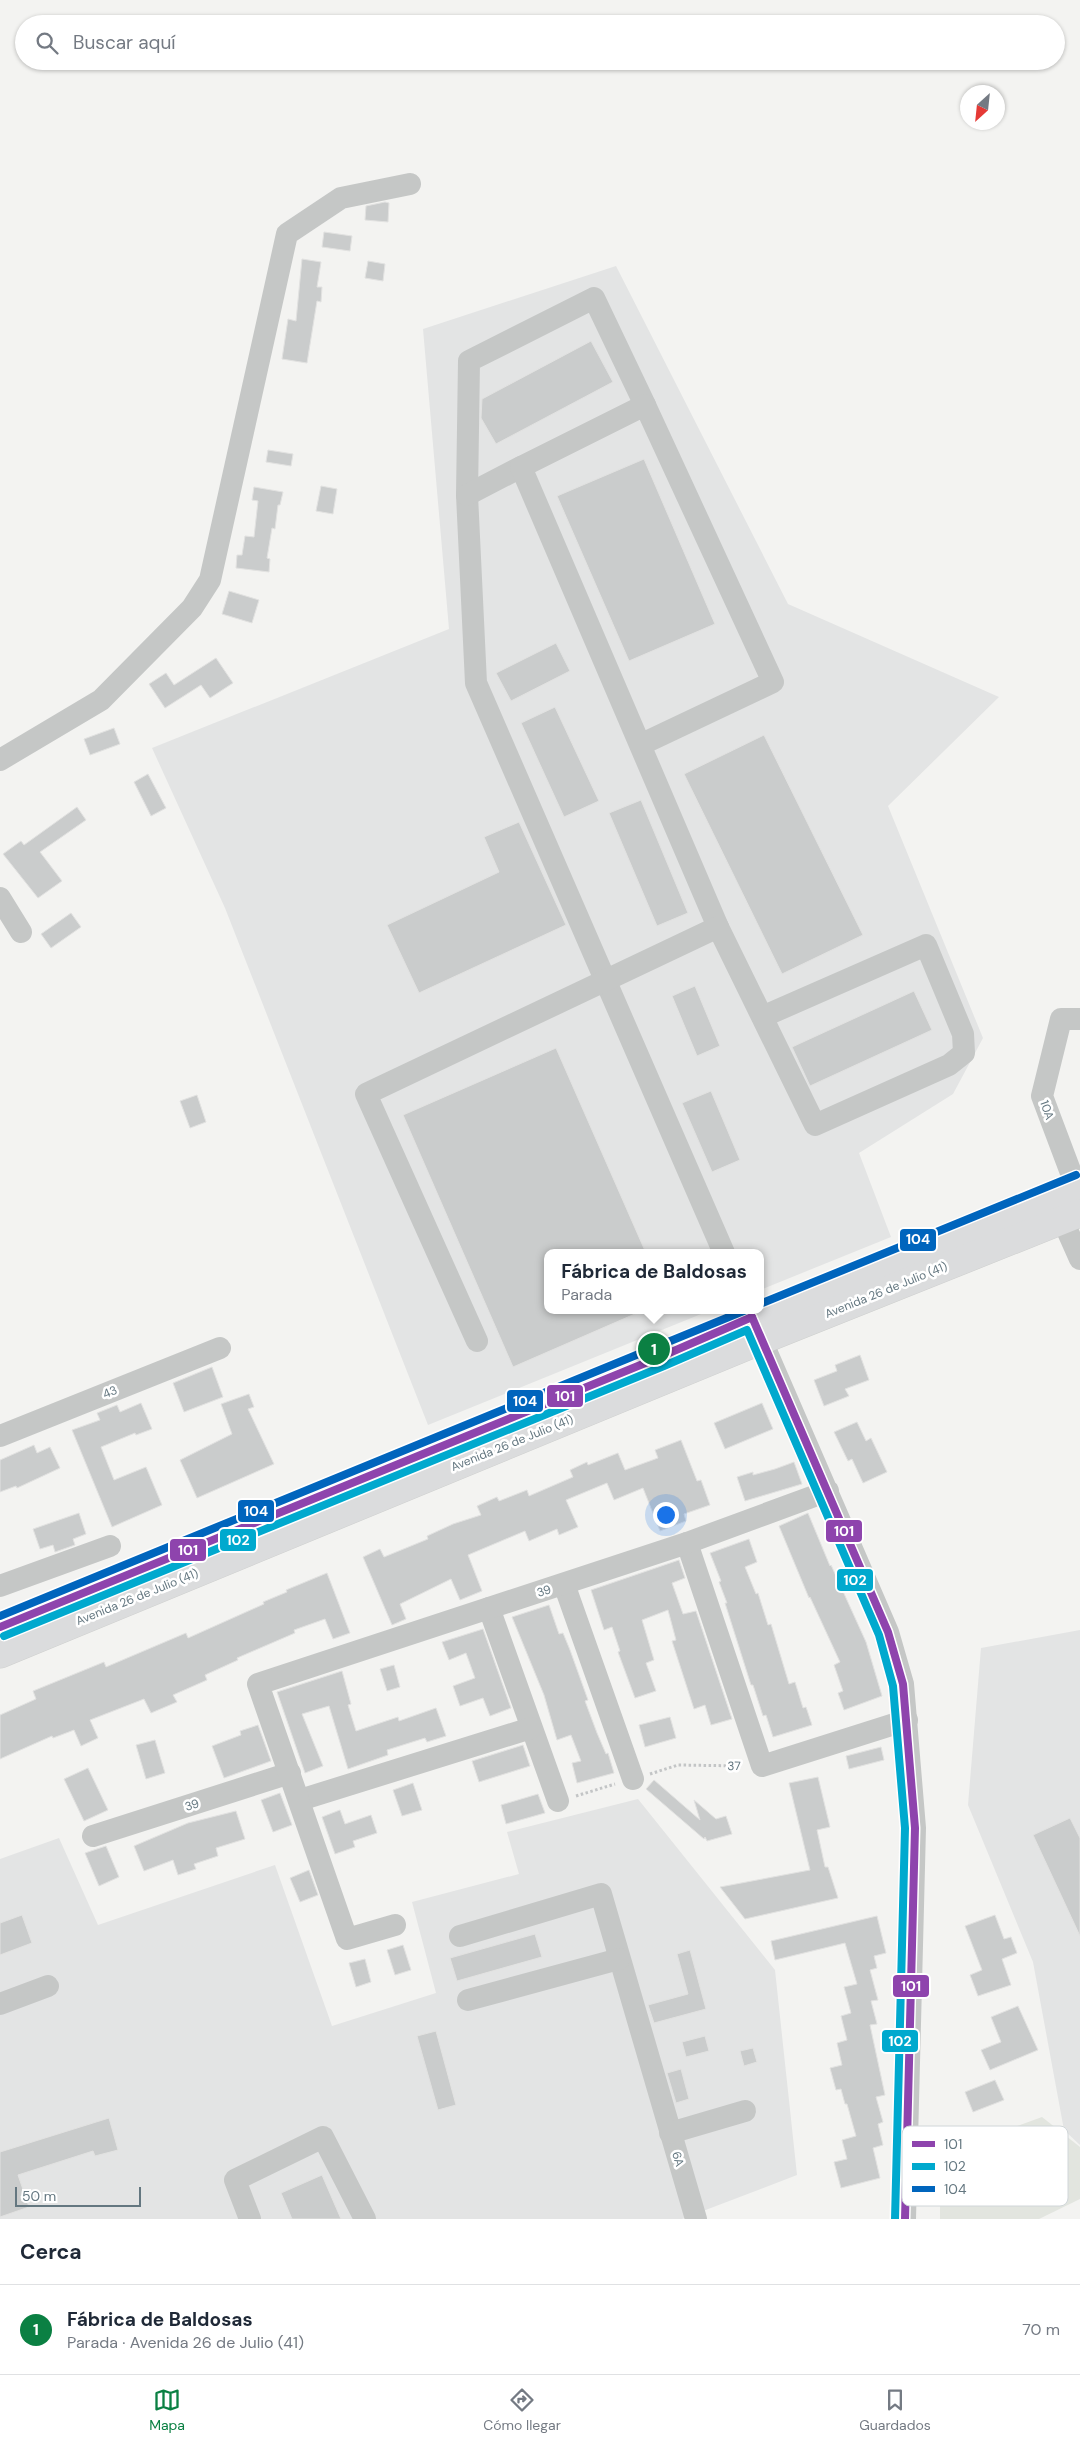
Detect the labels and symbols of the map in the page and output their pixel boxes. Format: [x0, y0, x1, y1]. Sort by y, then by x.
north arrow [960, 85, 1005, 130]
street label: 10A [1036, 1098, 1058, 1122]
line badge: 104 [899, 1228, 937, 1252]
text: 104 [906, 1230, 930, 1248]
street label: Avenida 26 de Julio (41) [822, 1258, 950, 1322]
pin: 1 [638, 1330, 670, 1368]
street label: 43 [100, 1382, 120, 1402]
line badge: 101 [546, 1384, 584, 1408]
text: 101 [555, 1387, 575, 1405]
line badge: 104 [506, 1389, 544, 1413]
text: 104 [513, 1392, 537, 1410]
street label: Avenida 26 de Julio (41) [448, 1411, 576, 1475]
line badge: 104 [237, 1499, 275, 1523]
text: 104 [244, 1502, 268, 1520]
your location [653, 1502, 679, 1528]
line badge: 101 [825, 1519, 863, 1543]
text: 101 [834, 1522, 854, 1540]
line badge: 102 [219, 1528, 257, 1552]
text: 102 [227, 1531, 249, 1549]
line badge: 101 [169, 1538, 207, 1562]
text: 101 [178, 1541, 198, 1559]
street label: Avenida 26 de Julio (41) [73, 1565, 201, 1629]
line badge: 102 [836, 1568, 874, 1592]
text: 102 [844, 1571, 866, 1589]
street label: 39 [535, 1581, 553, 1601]
street label: 37 [727, 1758, 741, 1774]
street label: 39 [183, 1795, 201, 1815]
line badge: 101 [892, 1974, 930, 1998]
text: 101 [901, 1977, 921, 1995]
line badge: 102 [881, 2029, 919, 2053]
text: 102 [889, 2032, 911, 2050]
legend [902, 2126, 1068, 2206]
text: 101 [944, 2135, 962, 2153]
street label: 6A [668, 2149, 688, 2169]
text: 102 [944, 2157, 966, 2175]
text: 104 [944, 2180, 967, 2198]
scale bar [15, 2184, 141, 2207]

